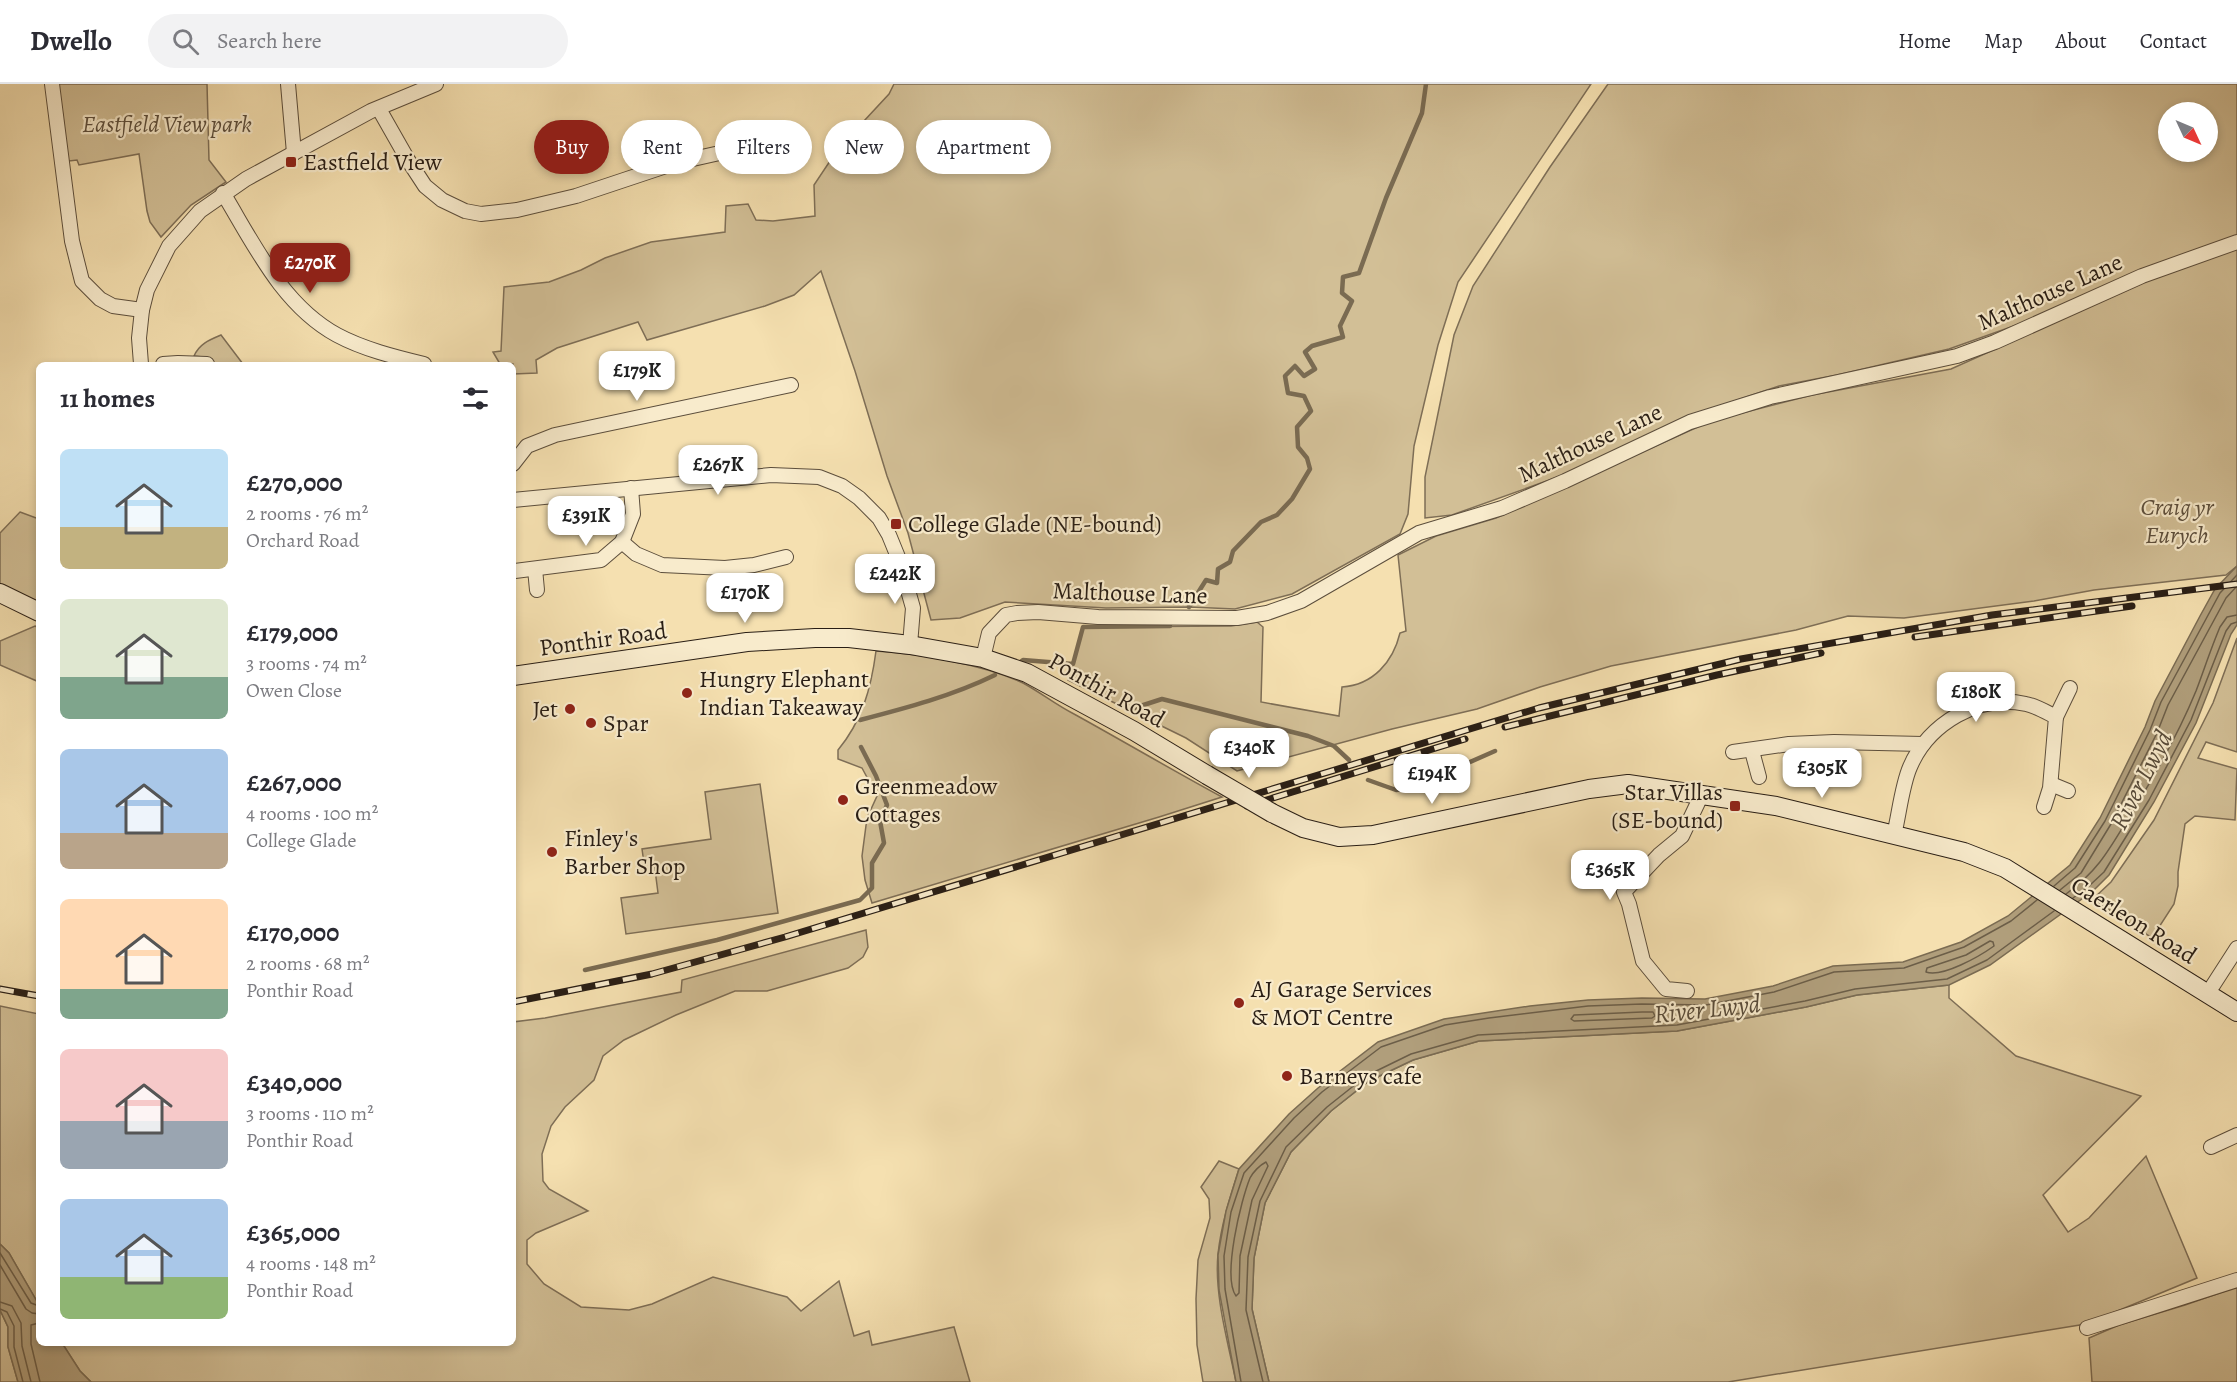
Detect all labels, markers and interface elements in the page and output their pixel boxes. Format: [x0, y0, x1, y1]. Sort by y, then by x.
search box [148, 14, 568, 68]
text: Dwello [30, 22, 112, 60]
icon: search [169, 25, 202, 58]
text: Search here [217, 26, 322, 56]
text: Home [1898, 27, 1951, 55]
text: Map [1984, 27, 2022, 55]
text: About [2055, 27, 2107, 55]
text: Contact [2140, 27, 2207, 55]
north arrow [2158, 102, 2218, 162]
map controls [2158, 102, 2218, 162]
park label: Eastfield View park [82, 108, 252, 140]
chip: Buy [534, 120, 609, 174]
chip: Rent [621, 120, 703, 174]
chip: Filters [715, 120, 812, 174]
chip: New [824, 120, 904, 174]
chip: Apartment [916, 120, 1051, 174]
place label: Eastfield View [303, 146, 442, 178]
marker: Eastfield View [284, 155, 298, 169]
pin: £270K [268, 243, 352, 294]
street label: Malthouse Lane [1973, 246, 2127, 338]
text: £270K [284, 249, 336, 276]
pin: £179K [595, 351, 679, 402]
text: £179K [613, 357, 661, 384]
text: 11 homes [60, 381, 155, 416]
icon: filters [459, 382, 492, 415]
street label: Malthouse Lane [1513, 396, 1667, 490]
pin: £267K [676, 445, 760, 496]
text: £267K [692, 451, 744, 478]
text: £270,000 [246, 465, 342, 500]
icon: home [108, 473, 180, 545]
park label: Craig yr Eurych [2141, 491, 2214, 551]
pin: £391K [544, 496, 628, 547]
text: 2 rooms · 76 m² [246, 500, 368, 527]
text: £391K [562, 502, 610, 529]
place label: College Glade (NE-bound) [908, 508, 1162, 540]
marker: College Glade (NE-bound) [889, 517, 903, 531]
text: Orchard Road [246, 527, 360, 554]
pin: £242K [853, 554, 937, 605]
text: £242K [869, 560, 921, 587]
pin: £170K [703, 573, 787, 624]
street label: Malthouse Lane [1052, 574, 1208, 612]
text: £170K [720, 579, 770, 606]
street label: Ponthir Road [537, 614, 669, 664]
text: £179,000 [246, 615, 338, 650]
icon: home [108, 623, 180, 695]
street label: Ponthir Road [1043, 645, 1171, 735]
text: 3 rooms · 74 m² [246, 650, 367, 677]
place label: Hungry Elephant Indian Takeaway [699, 663, 869, 723]
pin: £180K [1934, 672, 2018, 723]
text: Owen Close [246, 677, 342, 704]
text: £180K [1951, 678, 2001, 705]
marker: Hungry Elephant Indian Takeaway [680, 686, 694, 700]
place label: Jet [532, 693, 558, 725]
marker: Jet [563, 702, 577, 716]
place label: Spar [603, 707, 649, 739]
marker: Spar [584, 716, 598, 730]
water label: River Lwyd [2101, 724, 2181, 836]
pin: £340K [1207, 728, 1291, 779]
text: £340K [1223, 734, 1275, 761]
pin: £305K [1780, 748, 1864, 799]
pin: £194K [1390, 754, 1474, 805]
text: £305K [1797, 754, 1847, 781]
text: £194K [1407, 760, 1457, 787]
text: £267,000 [246, 765, 342, 800]
place label: Greenmeadow Cottages [855, 770, 997, 830]
icon: home [108, 773, 180, 845]
place label: Star Villas (SE-bound) [1611, 776, 1723, 836]
marker: Greenmeadow Cottages [836, 793, 850, 807]
marker: Star Villas (SE-bound) [1728, 799, 1742, 813]
text: 4 rooms · 100 m² [246, 800, 378, 827]
place label: Finley's Barber Shop [564, 822, 686, 882]
text: College Glade [246, 827, 357, 854]
marker: Finley's Barber Shop [545, 845, 559, 859]
pin: £365K [1568, 850, 1652, 901]
text: £365K [1585, 856, 1635, 883]
street label: Caerleon Road [2065, 869, 2203, 971]
text: £170,000 [246, 915, 339, 950]
icon: home [108, 923, 180, 995]
text: 2 rooms · 68 m² [246, 950, 370, 977]
place label: AJ Garage Services & MOT Centre [1250, 973, 1432, 1033]
text: Ponthir Road [246, 977, 353, 1004]
water label: River Lwyd [1652, 986, 1762, 1032]
marker: AJ Garage Services & MOT Centre [1232, 996, 1246, 1010]
place label: Barneys cafe [1299, 1060, 1422, 1092]
text: £340,000 [246, 1065, 342, 1100]
marker: Barneys cafe [1280, 1069, 1294, 1083]
icon: home [108, 1073, 180, 1145]
text: 3 rooms · 110 m² [246, 1100, 374, 1127]
text: Ponthir Road [246, 1127, 353, 1154]
text: £365,000 [246, 1215, 340, 1250]
icon: home [108, 1223, 180, 1295]
text: 4 rooms · 148 m² [246, 1250, 376, 1277]
text: Ponthir Road [246, 1277, 353, 1304]

